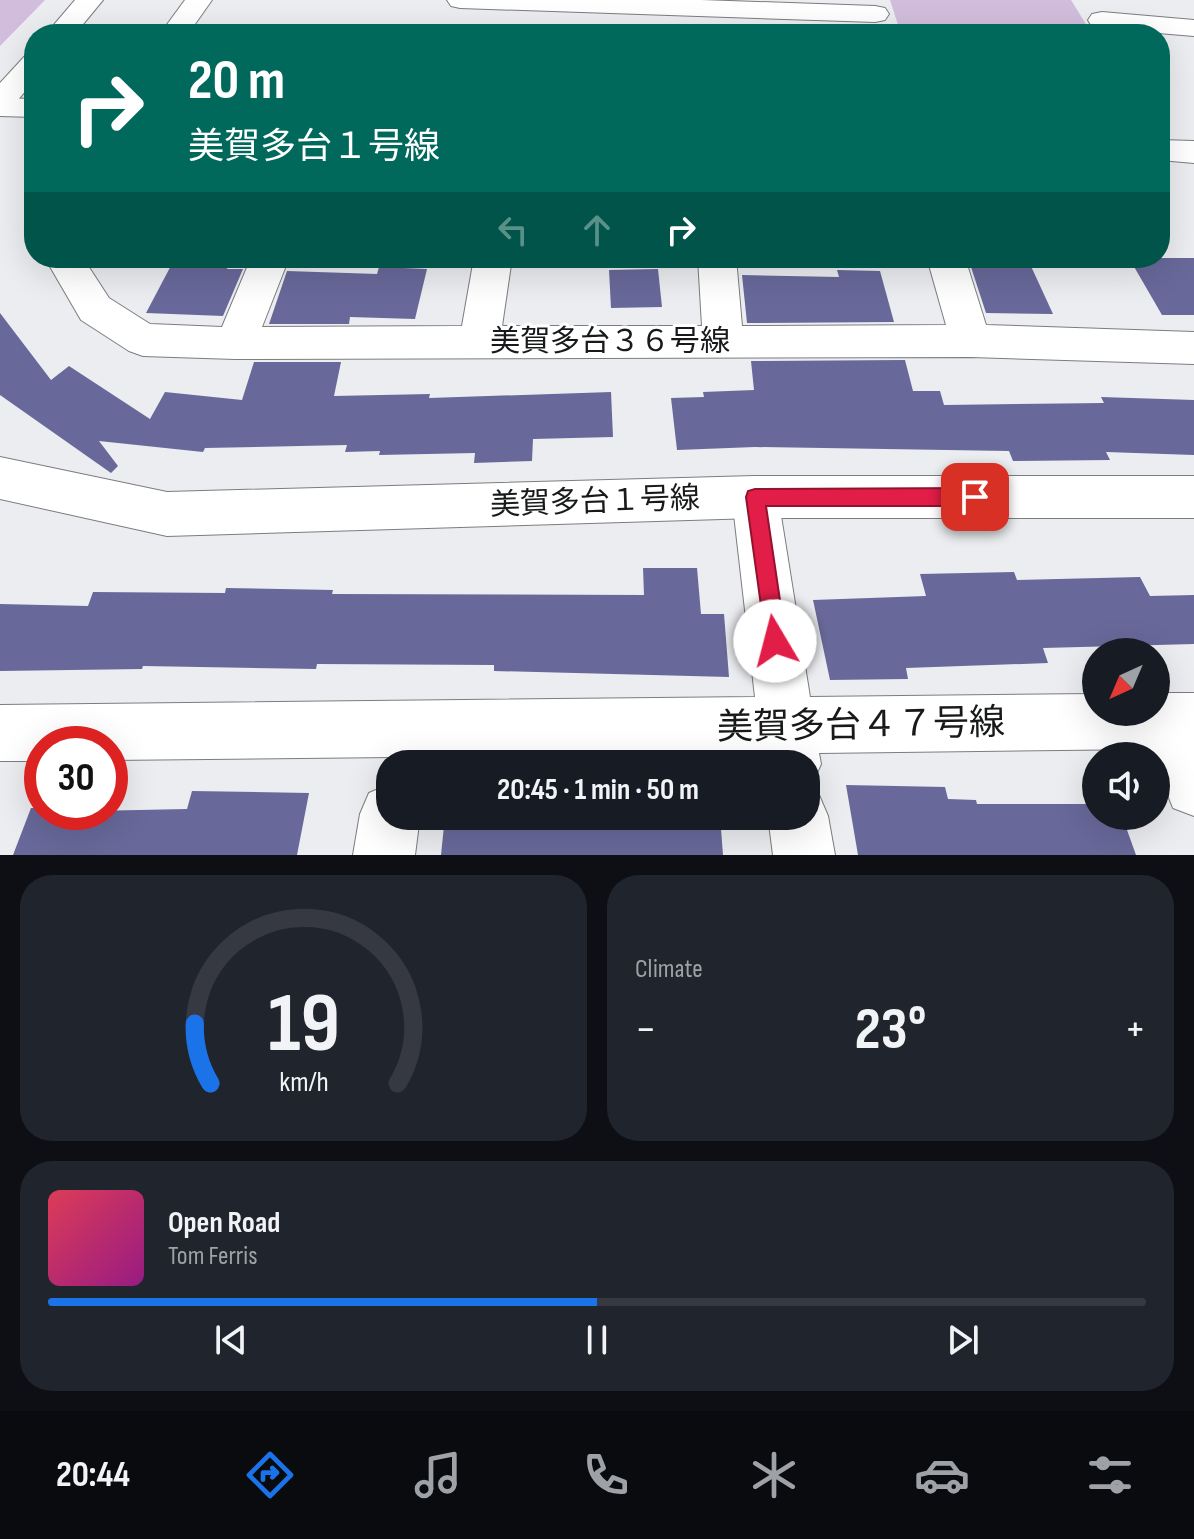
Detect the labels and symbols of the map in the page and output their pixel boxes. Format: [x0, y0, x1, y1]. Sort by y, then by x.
street label: 美賀多台３６号線 [490, 324, 730, 360]
pin [941, 463, 1009, 531]
street label: 美賀多台１号線 [489, 480, 701, 524]
position arrow [733, 599, 817, 683]
north arrow [1082, 638, 1170, 726]
street label: 美賀多台４７号線 [717, 702, 1005, 750]
speed limit sign: 30 [24, 726, 128, 830]

